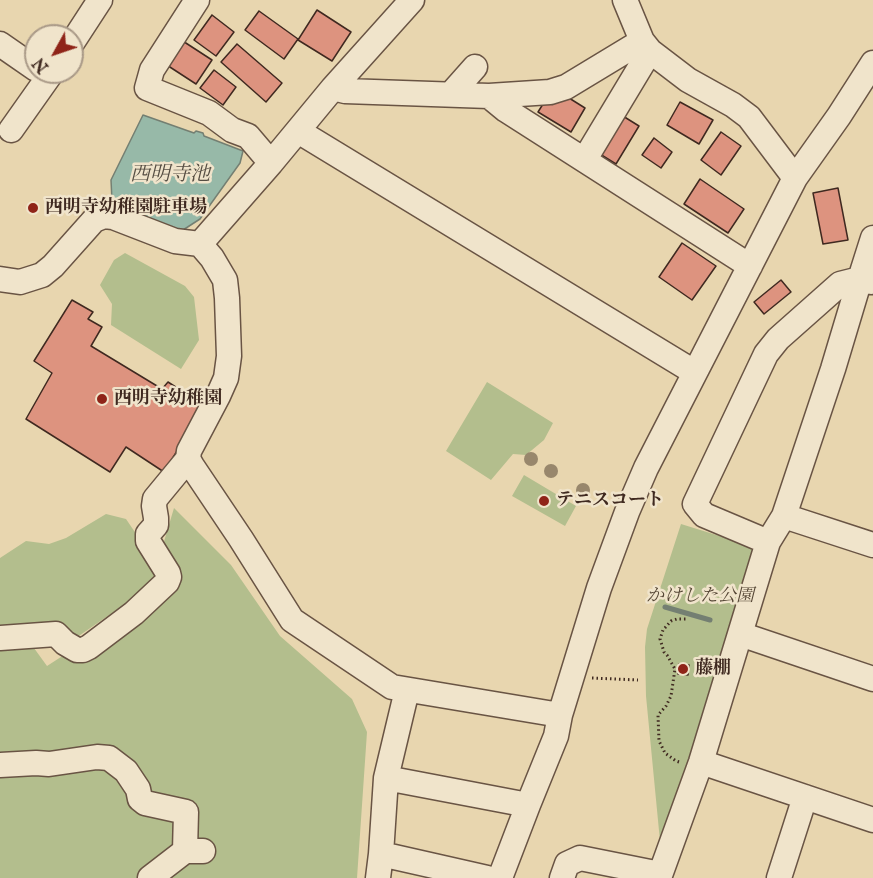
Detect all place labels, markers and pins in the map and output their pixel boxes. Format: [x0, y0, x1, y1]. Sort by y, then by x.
place label: 西明寺幼稚園駐車場 [45, 197, 207, 219]
marker: 西明寺幼稚園駐車場 [26, 201, 40, 215]
place label: 西明寺幼稚園 [114, 388, 222, 410]
marker: 西明寺幼稚園 [95, 392, 109, 406]
place label: テニスコート [556, 490, 664, 512]
marker: テニスコート [537, 494, 551, 508]
place label: 藤棚 [695, 658, 731, 680]
marker: 藤棚 [676, 662, 690, 676]

